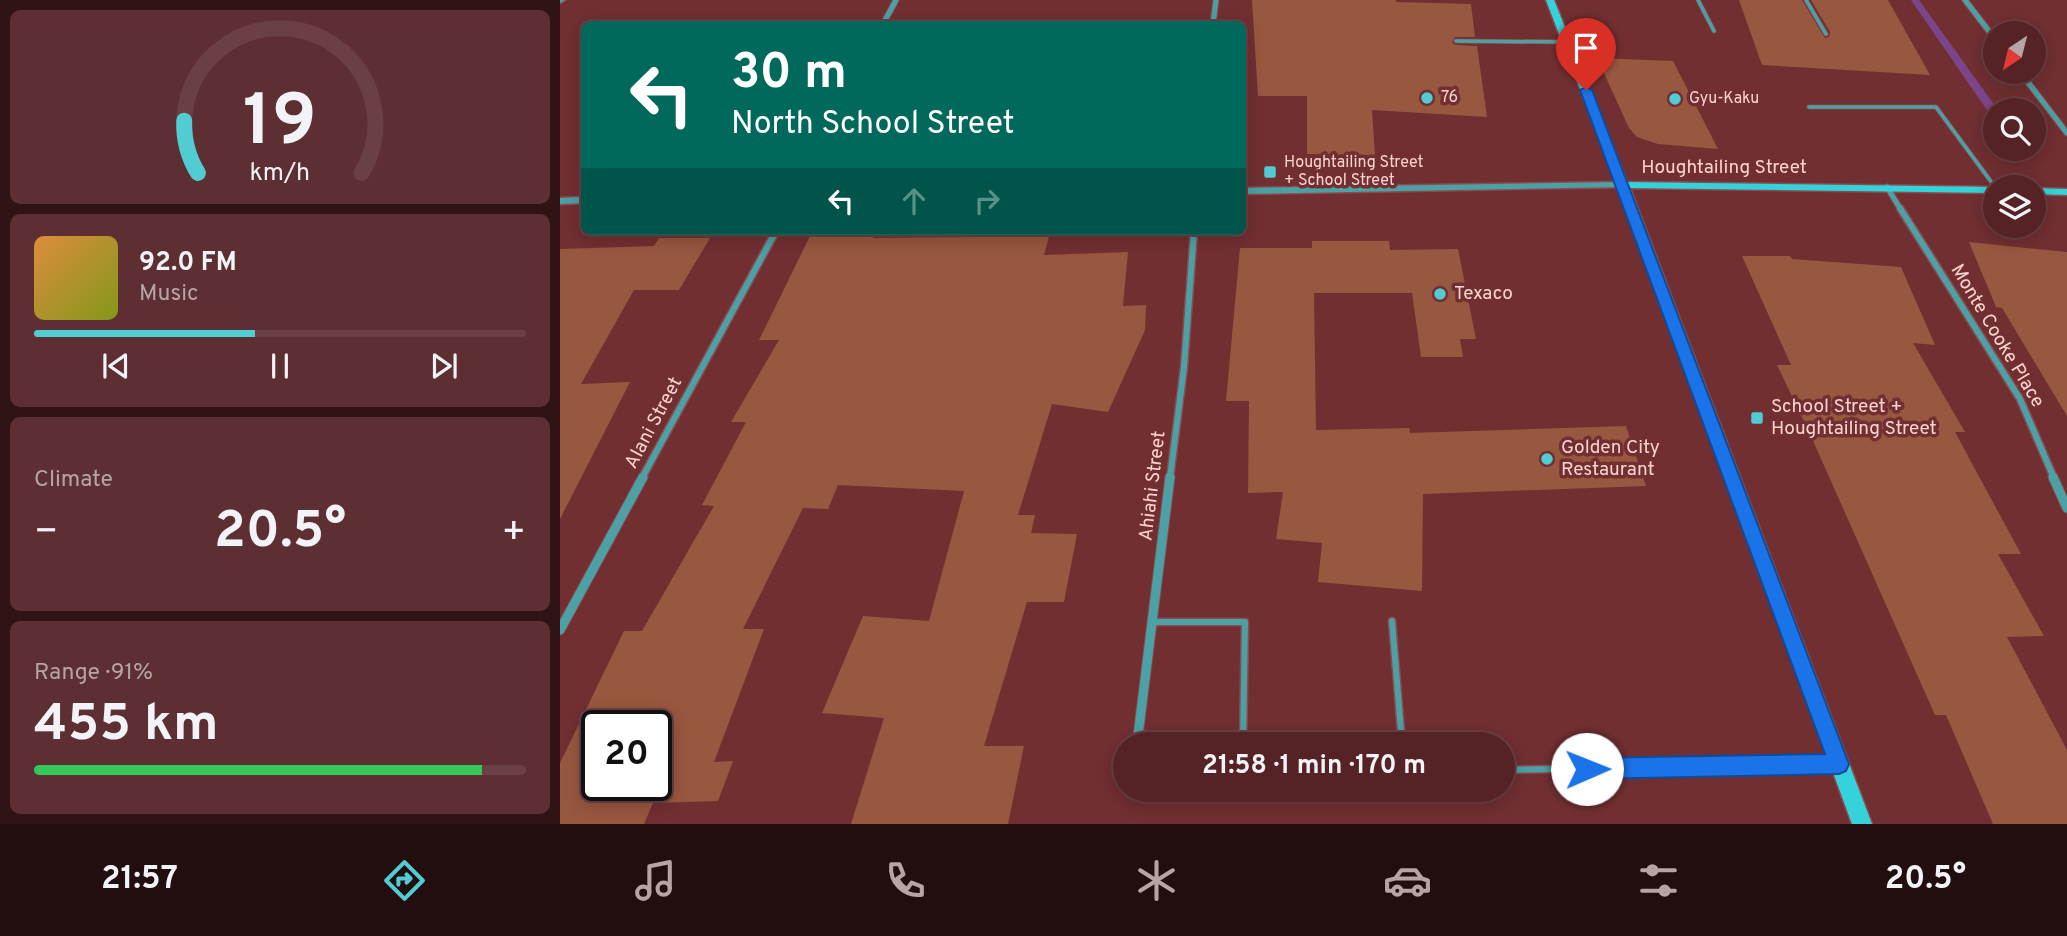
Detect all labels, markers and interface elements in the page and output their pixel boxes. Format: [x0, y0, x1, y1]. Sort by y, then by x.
pin [1556, 18, 1616, 90]
north arrow [1983, 21, 2046, 84]
map controls [1983, 21, 2046, 238]
icon: arrive [1567, 29, 1605, 67]
text: 30 m [731, 44, 847, 106]
icon: left [616, 49, 707, 140]
text: 19 [243, 79, 317, 171]
place label: 76 [1441, 88, 1458, 108]
place label: Gyu-Kaku [1689, 89, 1759, 109]
marker: 76 [1419, 90, 1435, 106]
marker: Gyu-Kaku [1667, 91, 1683, 107]
button: search [1983, 98, 2046, 161]
text: North School Street [731, 105, 1015, 145]
place label: Houghtailing Street + School Street [1284, 153, 1424, 191]
street label: Houghtailing Street [1641, 156, 1807, 180]
text: km/h [250, 158, 310, 190]
marker: Houghtailing Street + School Street [1262, 164, 1278, 180]
button: layers [1983, 175, 2046, 238]
icon: left [822, 182, 860, 220]
icon: ahead [895, 182, 933, 220]
icon: right [968, 182, 1006, 220]
text: 92.0 FM [139, 247, 237, 280]
street label: Monte Cooke Place [1945, 260, 2049, 412]
text: Music [139, 280, 199, 309]
place label: Texaco [1454, 282, 1513, 306]
marker: Texaco [1432, 286, 1448, 302]
icon: previous [97, 347, 135, 385]
icon: pause [261, 347, 299, 385]
icon: next [425, 347, 463, 385]
street label: Alani Street [620, 373, 688, 473]
place label: School Street + Houghtailing Street [1771, 395, 1937, 441]
marker: School Street + Houghtailing Street [1749, 410, 1765, 426]
street label: Ahiahi Street [1134, 430, 1172, 542]
place label: Golden City Restaurant [1561, 436, 1660, 482]
marker: Golden City Restaurant [1539, 451, 1555, 467]
text: Climate [34, 466, 113, 495]
text: 20.5° [214, 500, 346, 566]
text: − [34, 509, 59, 558]
text: + [501, 509, 526, 558]
text: Range · 91% [34, 659, 153, 688]
text: 455 km [34, 693, 219, 759]
speed limit sign: 20 [581, 710, 672, 801]
position arrow [1550, 732, 1624, 806]
text: 21:58 · 1 min · 170 m [1202, 750, 1426, 783]
icon: directions [380, 856, 429, 905]
icon: music [631, 856, 680, 905]
icon: phone [881, 856, 930, 905]
icon: climate [1132, 856, 1181, 905]
icon: car [1383, 856, 1432, 905]
icon: filters [1634, 856, 1683, 905]
text: 21:57 [101, 860, 178, 900]
text: 20.5° [1885, 860, 1966, 900]

